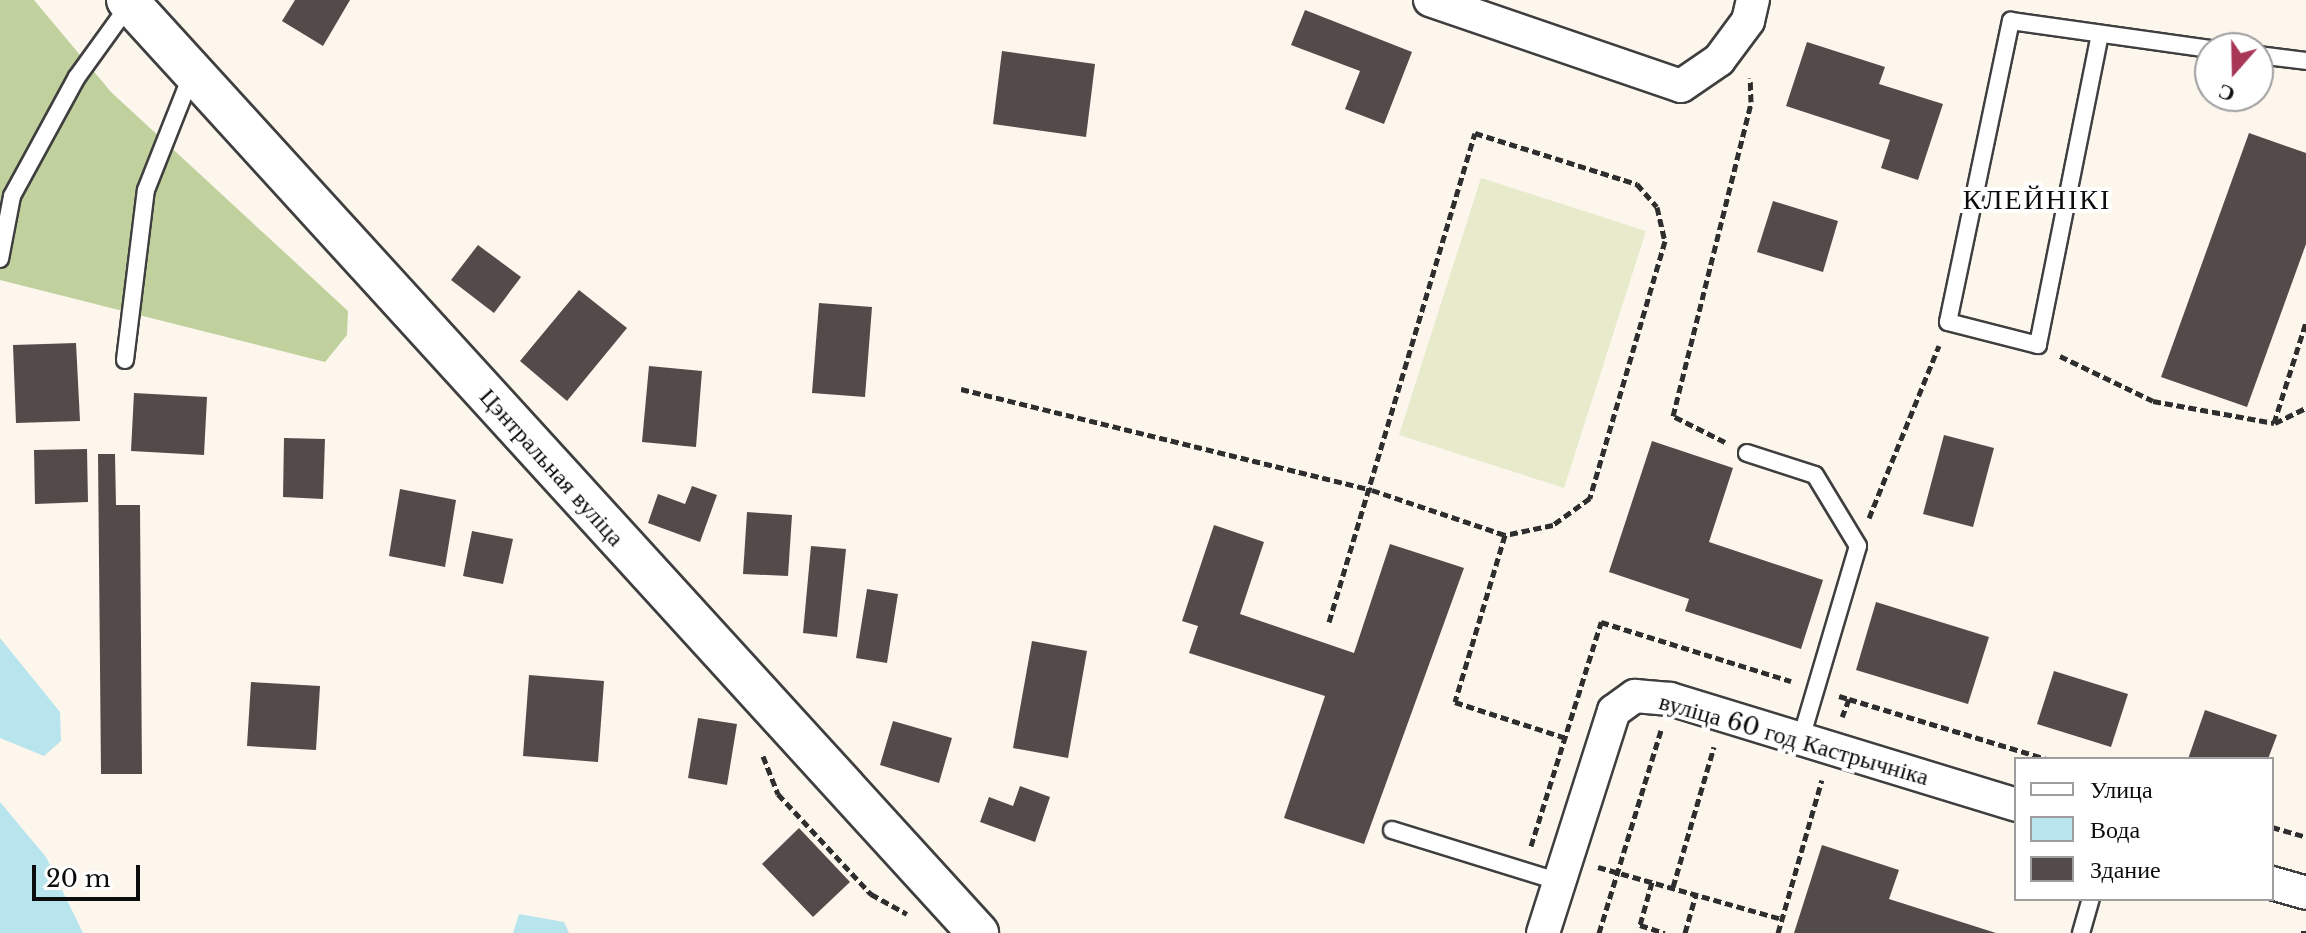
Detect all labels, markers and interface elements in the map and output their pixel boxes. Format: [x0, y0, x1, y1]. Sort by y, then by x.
north arrow [2194, 32, 2274, 112]
text: С [2214, 78, 2238, 109]
district label: КЛЕЙНІКІ [1963, 183, 2111, 217]
street label: Цэнтральная вуліца [474, 382, 630, 552]
street label: вуліца 60 год Кастрычніка [1656, 687, 1932, 791]
legend [2014, 757, 2274, 901]
text: Улица [2090, 775, 2153, 804]
text: Вода [2090, 815, 2140, 844]
scale bar [36, 849, 144, 899]
text: Здание [2090, 855, 2161, 884]
text: 20 m [46, 864, 111, 893]

